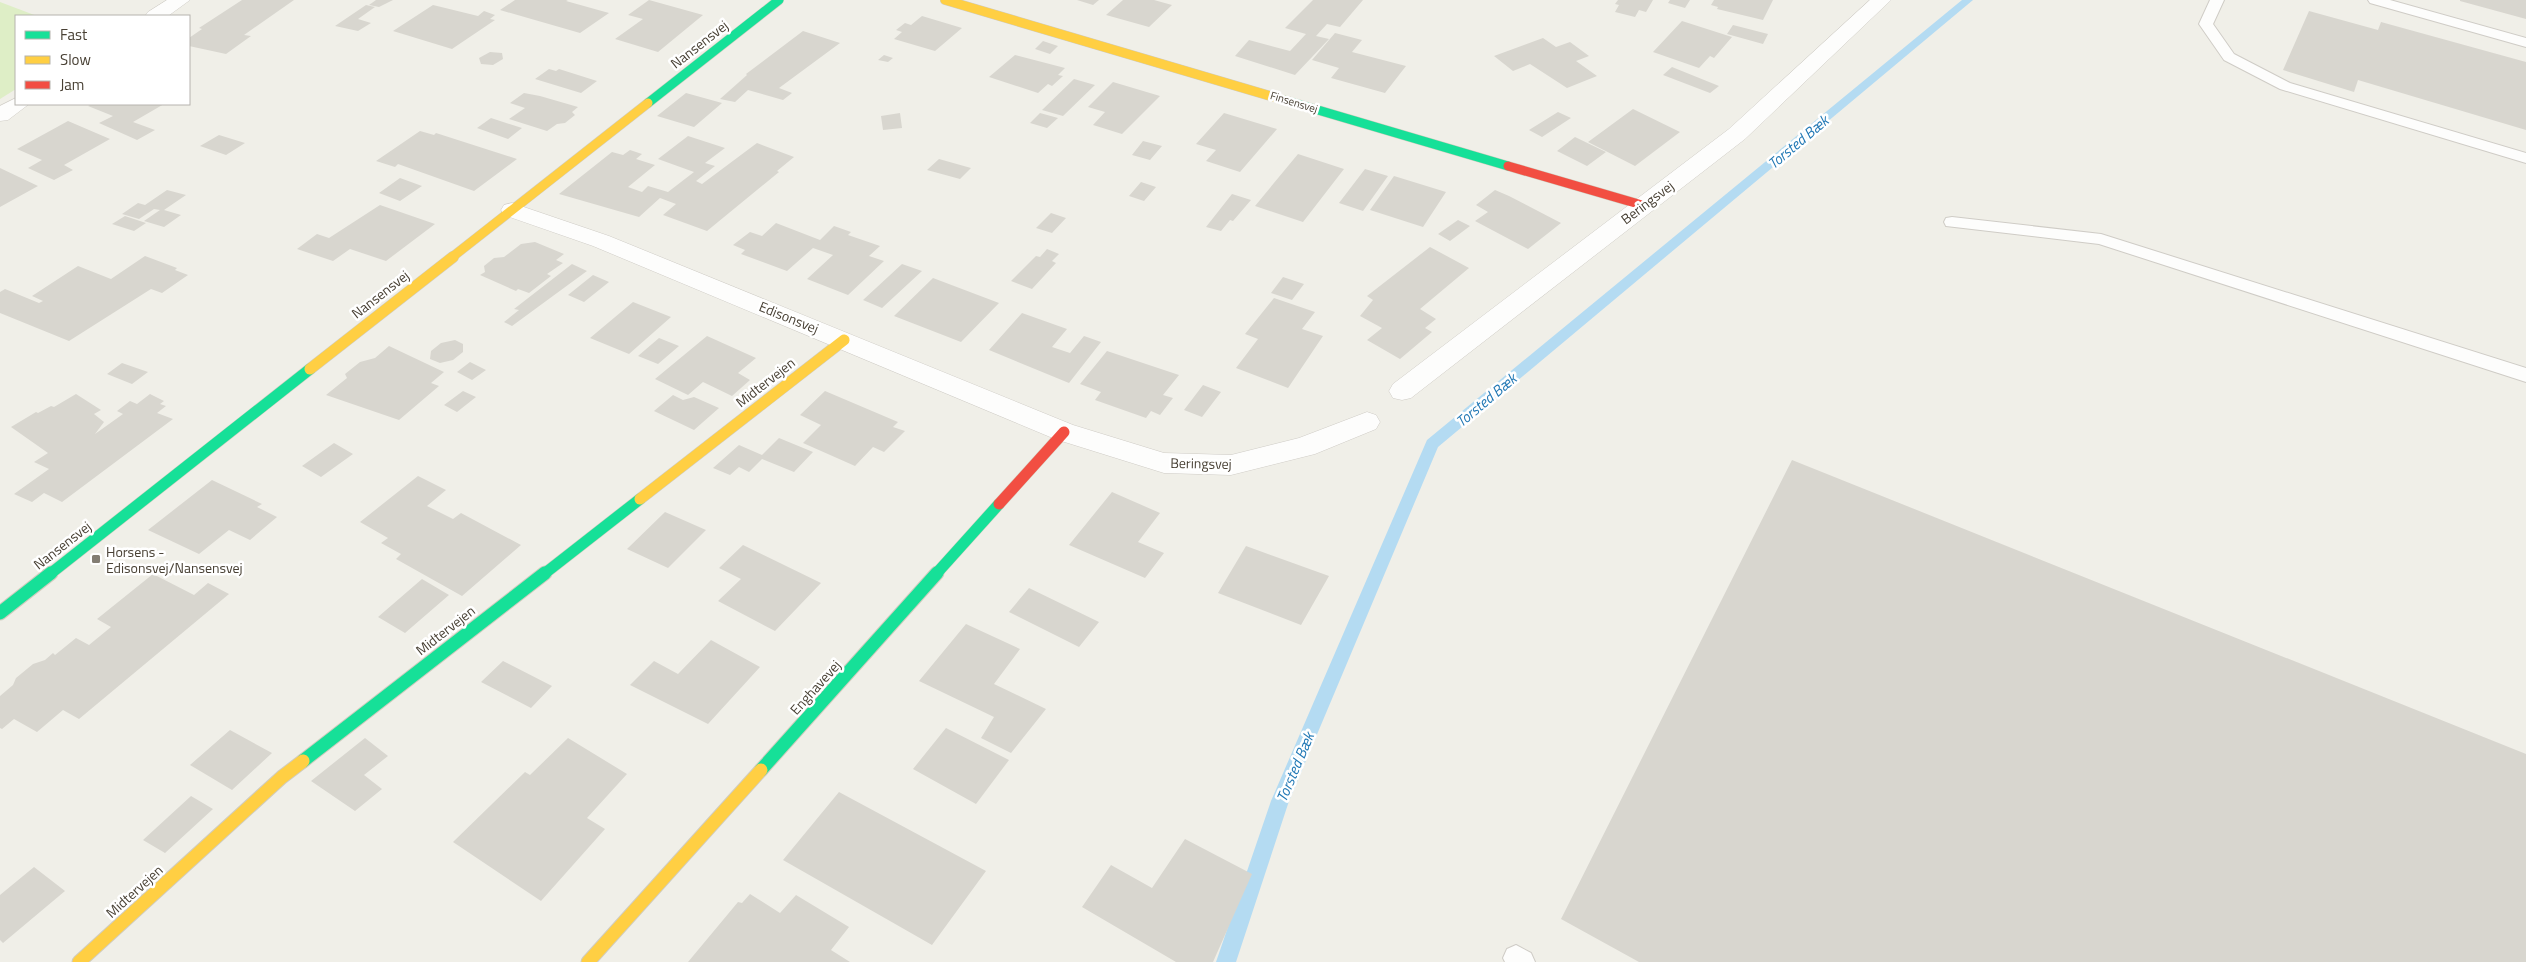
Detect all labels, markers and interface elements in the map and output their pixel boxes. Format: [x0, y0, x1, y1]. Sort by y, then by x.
legend [15, 15, 190, 105]
street label: Nansensvej [666, 15, 732, 73]
text: Fast [60, 23, 88, 46]
text: Slow [60, 48, 91, 71]
text: Jam [60, 73, 84, 96]
street label: Finsensvej [1268, 87, 1320, 117]
water label: Torsted Bæk [1762, 108, 1835, 174]
street label: Beringsvej [1616, 175, 1678, 229]
street label: Nansensvej [347, 265, 413, 323]
street label: Edisonsvej [756, 296, 822, 338]
street label: Midtervejen [731, 352, 799, 412]
water label: Torsted Bæk [1450, 366, 1523, 432]
street label: Beringsvej [1170, 452, 1232, 474]
street label: Nansensvej [29, 516, 95, 574]
place label: Horsens - Edisonsvej/Nansensvej [106, 541, 243, 578]
marker: Horsens - Edisonsvej/Nansensvej [90, 553, 102, 565]
street label: Midtervejen [411, 600, 479, 660]
street label: Enghavevej [785, 655, 845, 719]
water label: Torsted Bæk [1270, 727, 1321, 805]
street label: Midtervejen [101, 860, 167, 922]

